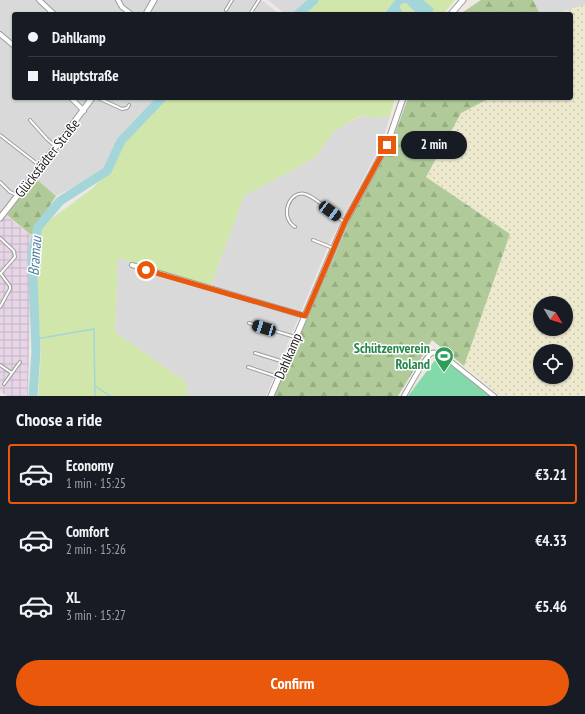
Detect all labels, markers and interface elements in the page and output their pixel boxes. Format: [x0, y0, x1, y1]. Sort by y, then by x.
text: Dahlkamp [52, 28, 106, 47]
text: Hauptstraße [52, 66, 119, 85]
street label: Glückstädter Straße [11, 115, 83, 201]
callout: 2 min [401, 131, 467, 159]
route end [378, 136, 396, 154]
text: 2 min [421, 136, 447, 153]
car [317, 199, 343, 223]
water label: Bramau [24, 234, 45, 276]
route start [137, 261, 155, 279]
north arrow [533, 296, 573, 336]
map controls [533, 296, 573, 384]
car [251, 319, 277, 337]
street label: Dahlkamp [270, 330, 306, 382]
place label: Schützenverein Roland [354, 339, 430, 373]
button: locate [533, 344, 573, 384]
sports icon: Schützenverein Roland [433, 345, 455, 373]
text: Choose a ride [16, 408, 102, 431]
icon: car [18, 456, 54, 492]
text: Economy [66, 456, 114, 475]
text: €3.21 [535, 465, 567, 484]
text: 1 min · 15:25 [66, 475, 126, 492]
icon: car [18, 522, 54, 558]
text: Comfort [66, 522, 109, 541]
text: €4.33 [535, 531, 567, 550]
text: 2 min · 15:26 [66, 541, 126, 558]
icon: car [18, 588, 54, 624]
text: XL [66, 588, 80, 607]
text: €5.46 [535, 597, 567, 616]
text: 3 min · 15:27 [66, 607, 126, 624]
button: Confirm [16, 660, 569, 706]

